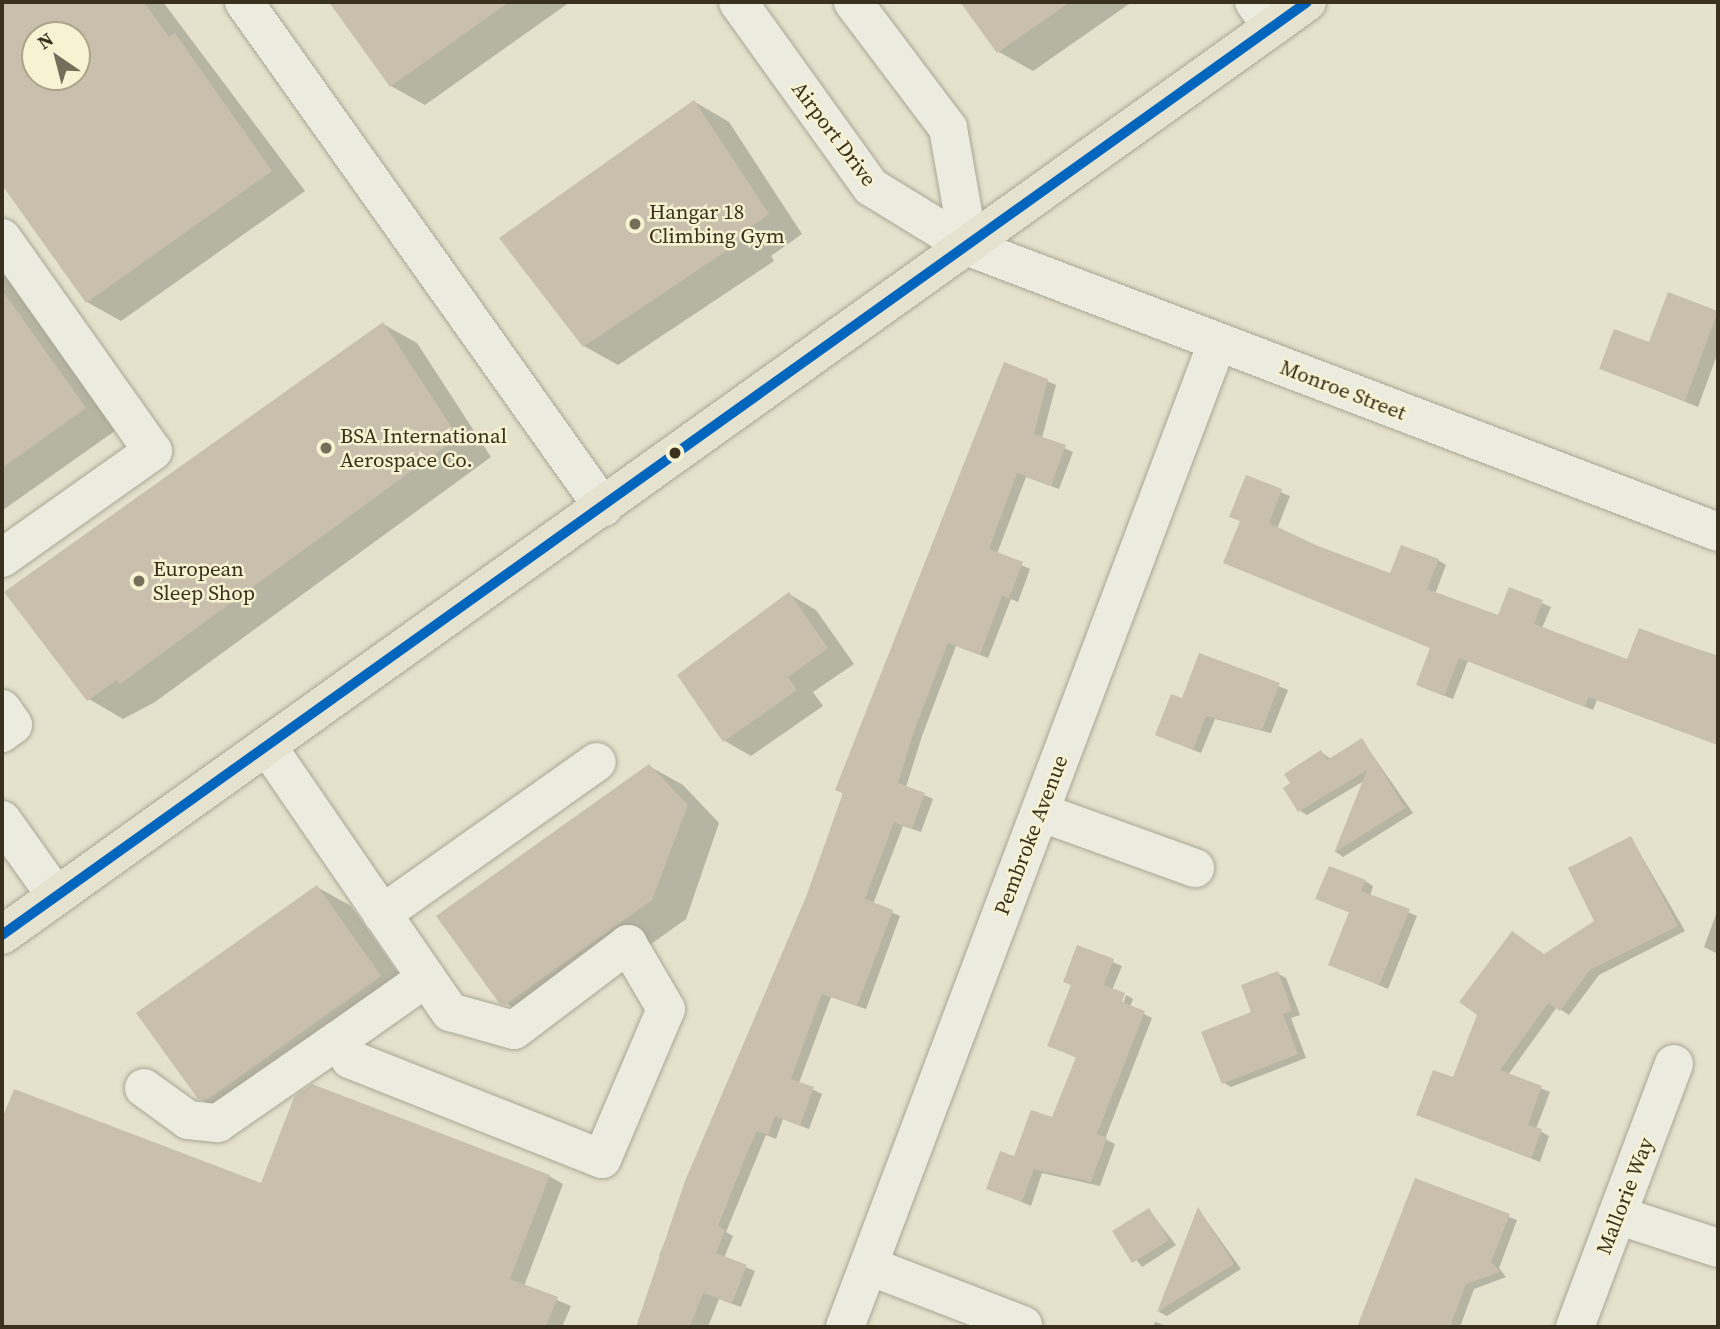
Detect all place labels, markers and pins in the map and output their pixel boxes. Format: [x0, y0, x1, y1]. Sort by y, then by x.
place label: Hangar 18 Climbing Gym [649, 199, 785, 249]
marker: Hangar 18 Climbing Gym [627, 216, 643, 232]
place label: BSA International Aerospace Co. [340, 423, 507, 473]
marker: BSA International Aerospace Co. [318, 440, 334, 456]
unlabelled marker [668, 446, 682, 460]
place label: European Sleep Shop [153, 556, 255, 606]
marker: European Sleep Shop [131, 573, 147, 589]

